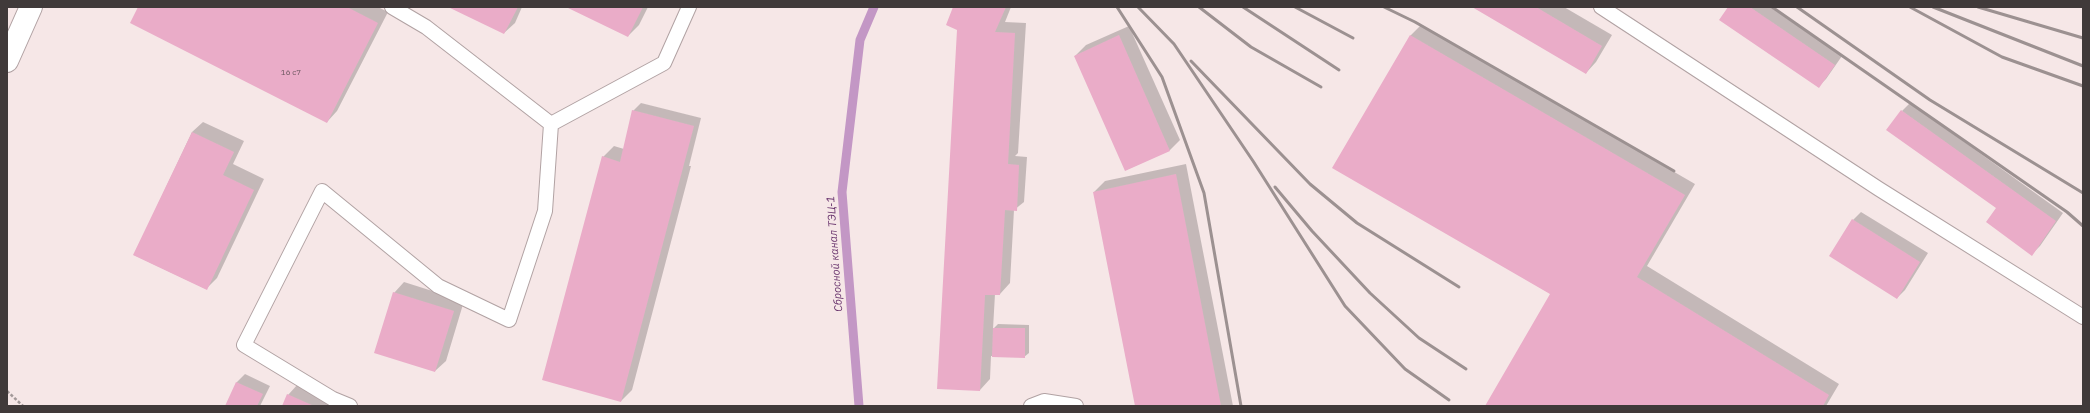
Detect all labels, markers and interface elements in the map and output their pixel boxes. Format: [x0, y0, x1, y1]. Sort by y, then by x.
house number: 16 с7 [281, 68, 301, 78]
water label: Сбросной канал ТЭЦ-1 [824, 196, 846, 312]

